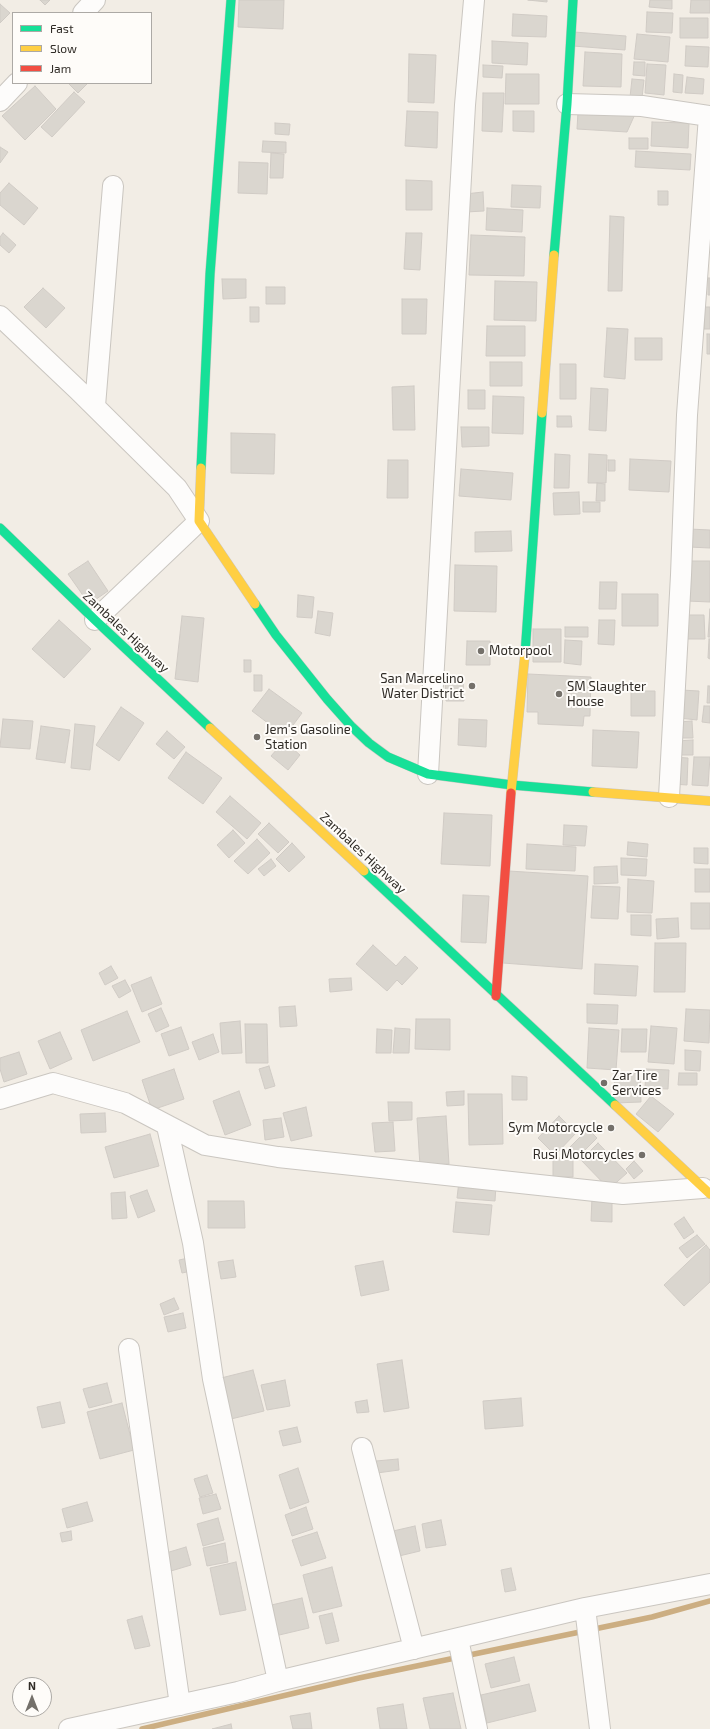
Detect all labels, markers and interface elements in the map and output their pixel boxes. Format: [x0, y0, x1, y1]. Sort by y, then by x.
legend [12, 12, 152, 84]
text: Fast [50, 21, 73, 35]
text: Slow [50, 41, 77, 55]
text: Jam [50, 61, 71, 75]
street label: Zambales Highway [80, 588, 172, 676]
place label: Motorpool [489, 643, 551, 659]
marker: Motorpool [476, 646, 486, 656]
place label: San Marcelino Water District [380, 671, 464, 702]
place label: SM Slaughter House [567, 679, 646, 710]
marker: San Marcelino Water District [467, 681, 477, 691]
marker: SM Slaughter House [554, 689, 564, 699]
place label: Jem's Gasoline Station [265, 722, 351, 753]
marker: Jem's Gasoline Station [252, 732, 262, 742]
street label: Zambales Highway [317, 809, 409, 897]
place label: Zar Tire Services [612, 1068, 661, 1099]
marker: Zar Tire Services [599, 1078, 609, 1088]
place label: Sym Motorcycle [508, 1120, 603, 1136]
marker: Sym Motorcycle [606, 1123, 616, 1133]
place label: Rusi Motorcycles [533, 1147, 634, 1163]
marker: Rusi Motorcycles [637, 1150, 647, 1160]
north arrow [12, 1677, 52, 1717]
text: N [28, 1679, 36, 1692]

